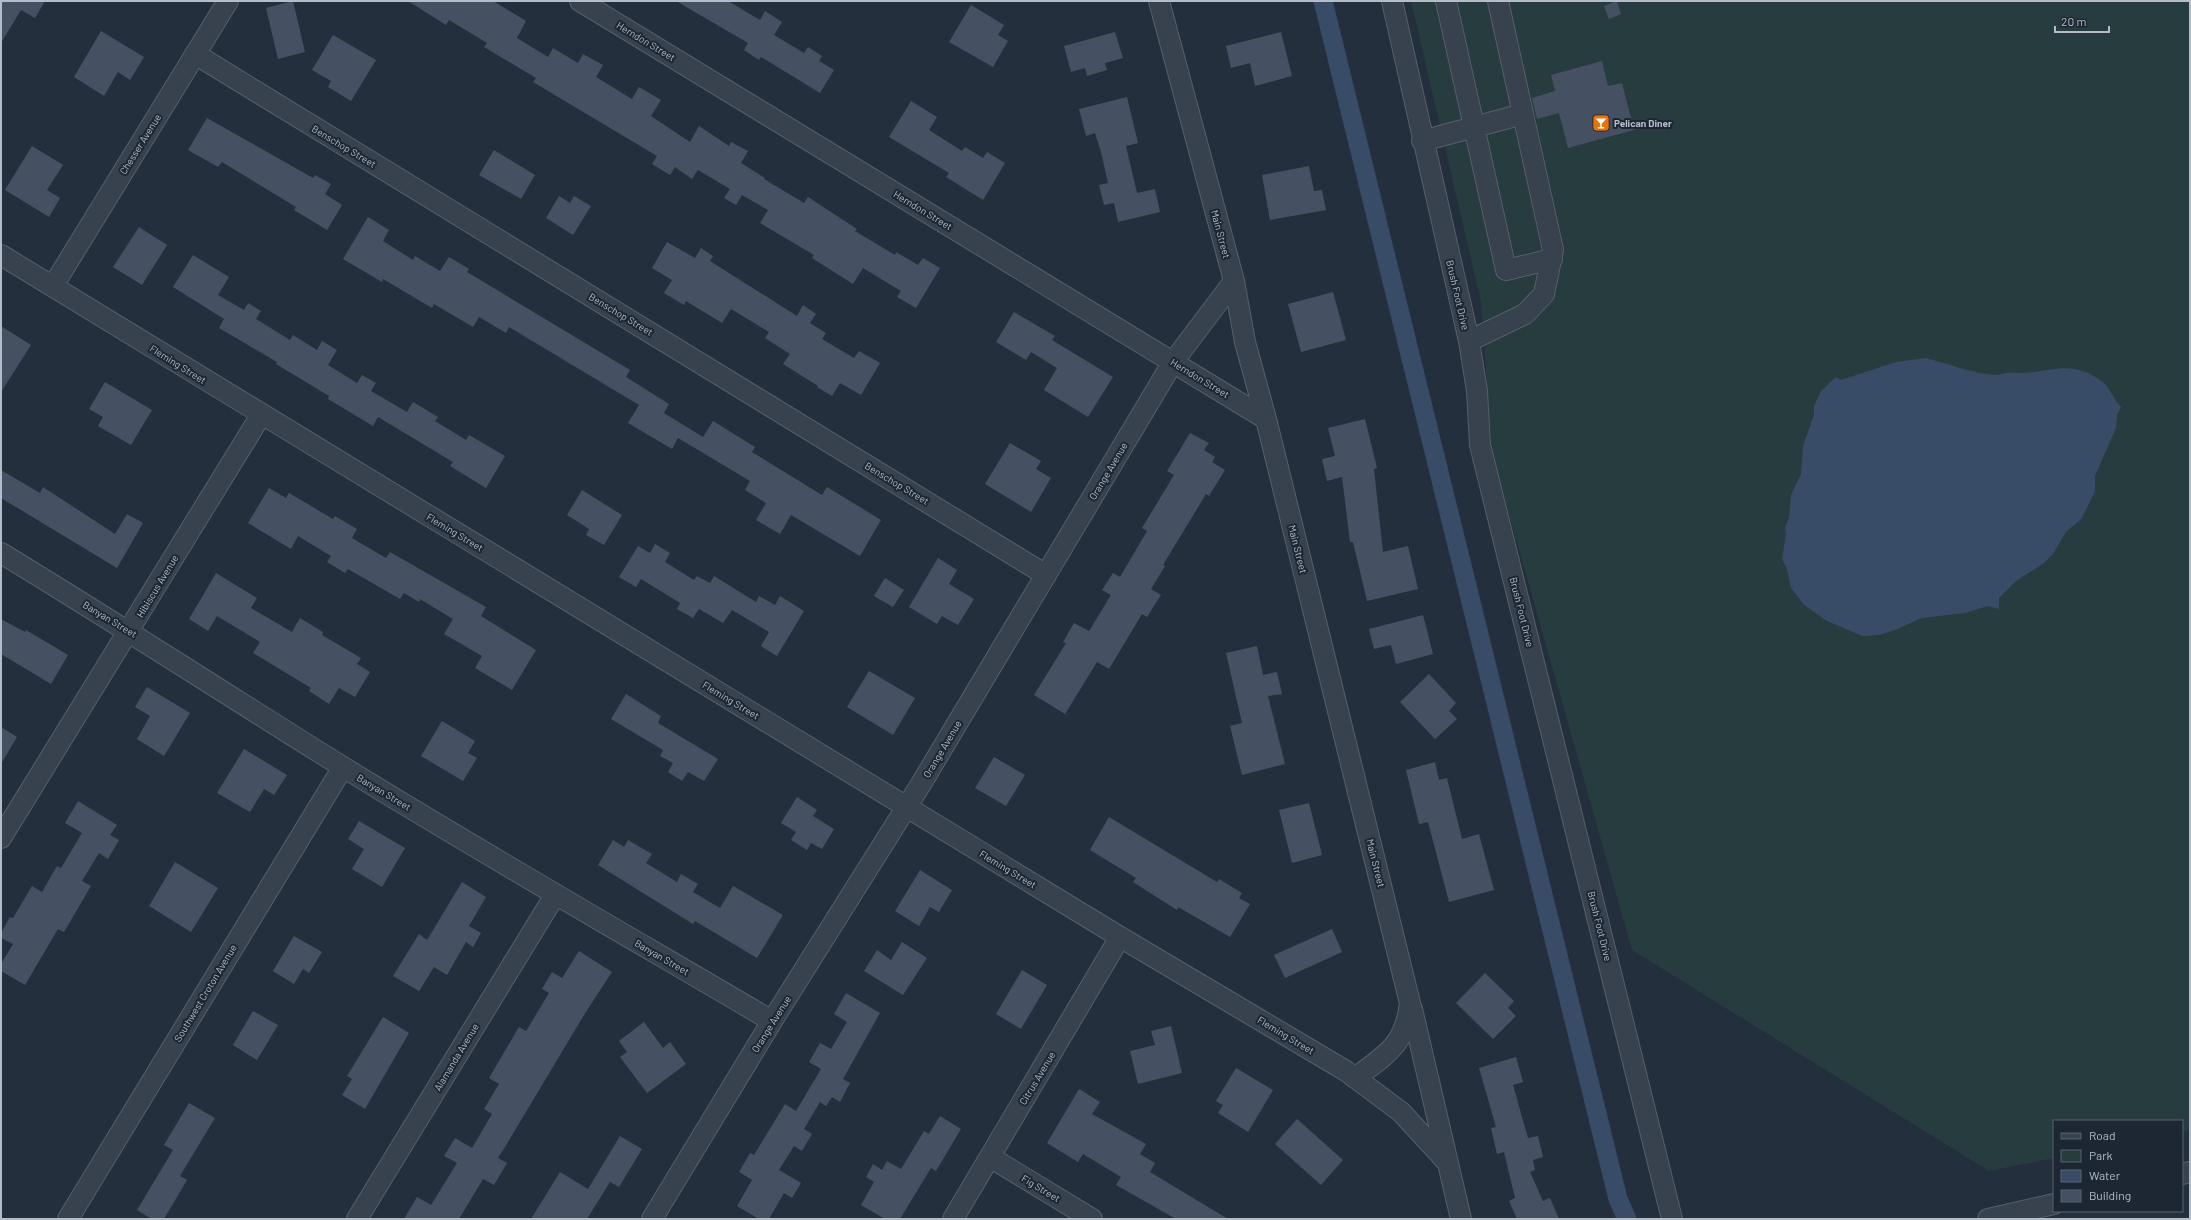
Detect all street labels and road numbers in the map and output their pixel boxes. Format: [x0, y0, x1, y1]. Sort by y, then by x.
street label: Herndon Street [614, 19, 678, 63]
street label: Chesser Avenue [117, 112, 163, 176]
street label: Benschop Street [310, 122, 379, 170]
street label: Herndon Street [891, 188, 955, 232]
street label: Main Street [1209, 209, 1233, 260]
street label: Brush Foot Drive [1444, 259, 1472, 331]
street label: Benschop Street [587, 290, 656, 338]
street label: Fleming Street [148, 342, 209, 386]
street label: Herndon Street [1168, 356, 1232, 400]
street label: Orange Avenue [1086, 440, 1130, 502]
street label: Benschop Street [863, 459, 932, 507]
street label: Fleming Street [424, 510, 486, 554]
street label: Main Street [1286, 524, 1310, 575]
street label: Hibiscus Avenue [134, 552, 180, 620]
street label: Brush Foot Drive [1508, 576, 1536, 648]
street label: Banyan Street [81, 598, 140, 640]
street label: Fleming Street [700, 678, 762, 722]
street label: Orange Avenue [920, 718, 964, 780]
street label: Banyan Street [355, 771, 414, 813]
street label: Main Street [1364, 838, 1388, 889]
street label: Fleming Street [977, 847, 1039, 891]
street label: Brush Foot Drive [1586, 890, 1614, 962]
street label: Banyan Street [633, 937, 692, 978]
street label: Southwest Croton Avenue [171, 942, 239, 1044]
street label: Orange Avenue [749, 993, 793, 1055]
street label: Fleming Street [1255, 1013, 1317, 1057]
street label: Alamanda Avenue [431, 1021, 481, 1093]
street label: Citrus Avenue [1016, 1049, 1058, 1107]
street label: Fig Street [1020, 1172, 1063, 1204]

